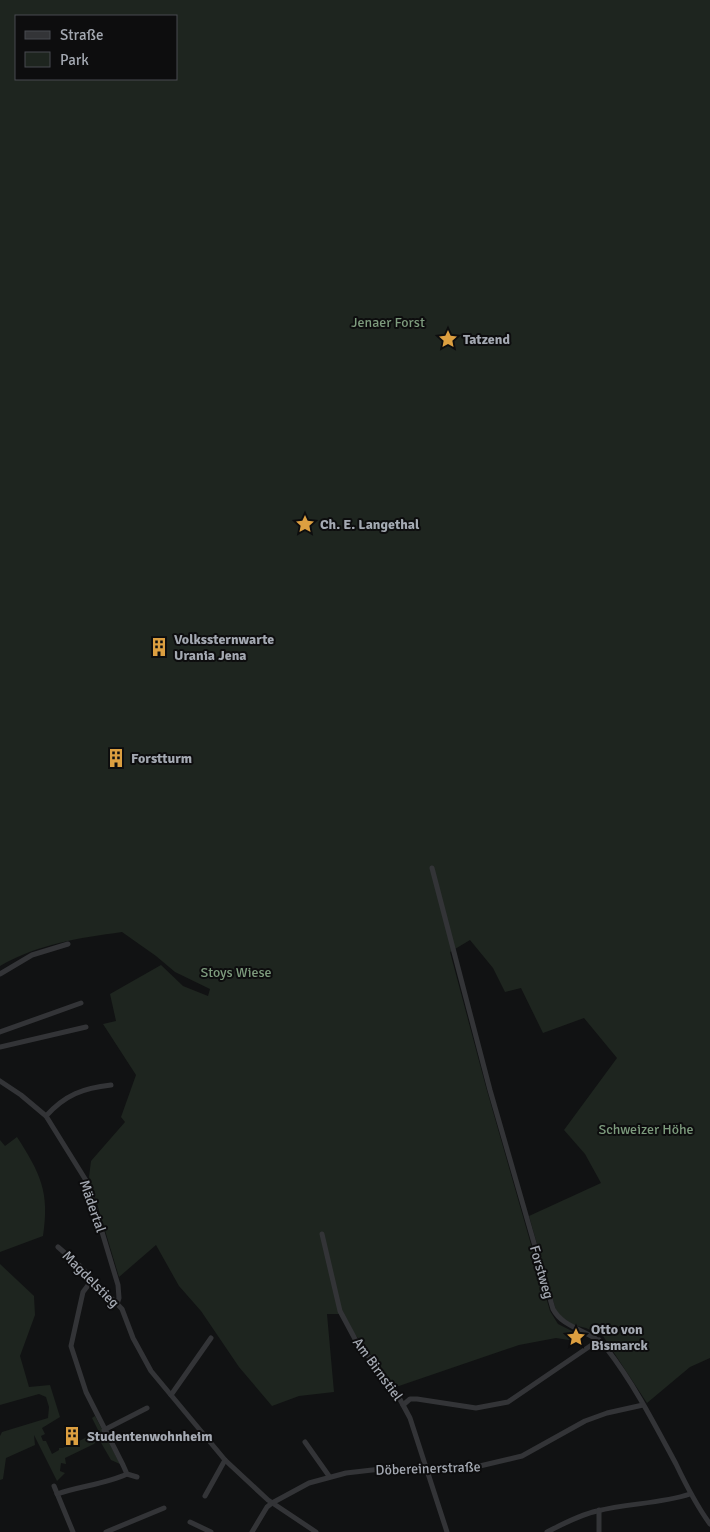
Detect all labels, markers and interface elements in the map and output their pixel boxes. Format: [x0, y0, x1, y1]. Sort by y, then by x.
legend [15, 15, 178, 80]
text: Straße [60, 26, 104, 44]
text: Park [60, 51, 89, 69]
park label: Jenaer Forst [351, 314, 425, 331]
place icon: Tatzend [437, 328, 459, 350]
place label: Tatzend [463, 331, 510, 348]
place icon: Ch. E. Langethal [294, 513, 316, 535]
place label: Ch. E. Langethal [320, 516, 420, 533]
place label: Volkssternwarte Urania Jena [174, 631, 274, 664]
building icon: Volkssternwarte Urania Jena [148, 636, 170, 658]
building icon: Forstturm [105, 747, 127, 769]
place label: Forstturm [131, 750, 192, 767]
park label: Stoys Wiese [200, 964, 272, 981]
park label: Schweizer Höhe [598, 1121, 694, 1138]
street label: Mädertal [76, 1178, 109, 1235]
street label: Forstweg [526, 1243, 557, 1301]
street label: Magdelstieg [59, 1247, 123, 1311]
place label: Otto von Bismarck [591, 1321, 648, 1354]
place icon: Otto von Bismarck [565, 1326, 587, 1348]
street label: Am Birnstiel [349, 1334, 406, 1404]
building icon: Studentenwohnheim [61, 1425, 83, 1447]
place label: Studentenwohnheim [87, 1428, 213, 1445]
street label: Döbereinerstraße [375, 1458, 481, 1479]

